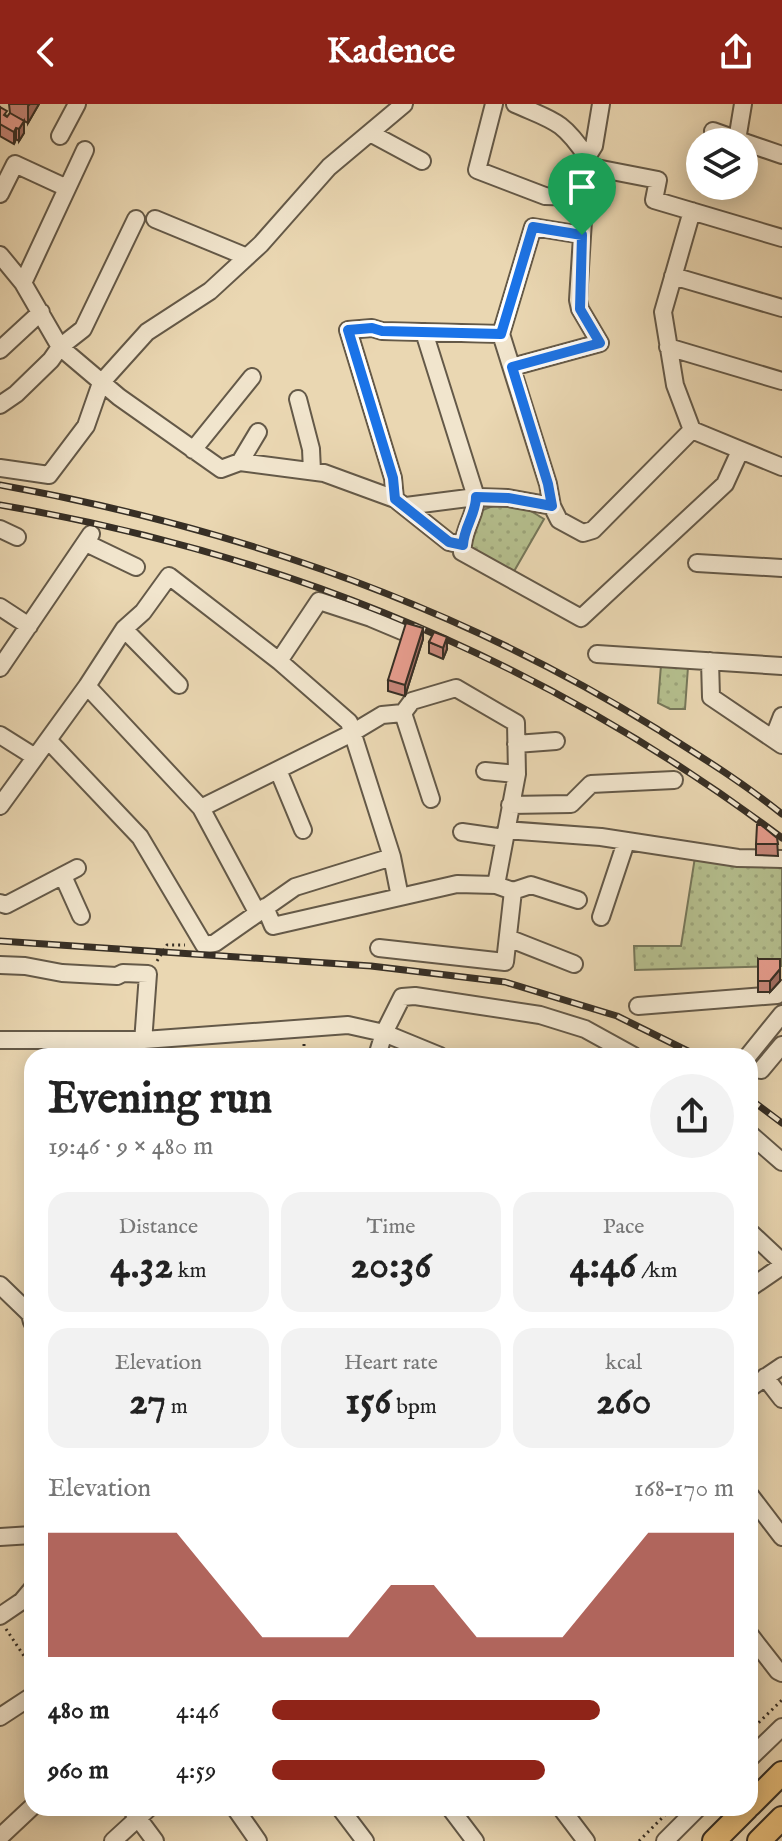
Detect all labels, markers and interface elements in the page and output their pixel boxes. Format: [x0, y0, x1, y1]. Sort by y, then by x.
text: Kadence [327, 29, 455, 75]
icon: back [24, 30, 68, 74]
icon: share [714, 30, 758, 74]
map controls [686, 128, 758, 200]
button: layers [686, 128, 758, 200]
pin [548, 153, 616, 235]
icon: arrive [560, 165, 604, 209]
text: Evening run [48, 1072, 272, 1128]
button: share [650, 1074, 734, 1158]
text: 19:46 · 9 × 480 m [48, 1130, 213, 1163]
text: Distance [119, 1213, 198, 1241]
text: Time [367, 1213, 415, 1241]
text: Pace [603, 1213, 644, 1241]
text: 4.32 [110, 1241, 173, 1292]
text: 20:36 [351, 1241, 431, 1292]
text: 4:46 [570, 1241, 636, 1292]
text: km [173, 1257, 207, 1285]
text: /km [636, 1257, 678, 1285]
text: Elevation [115, 1349, 202, 1377]
text: Heart rate [344, 1349, 438, 1377]
text: kcal [605, 1349, 642, 1377]
text: 27 [129, 1377, 166, 1428]
text: 156 [345, 1377, 391, 1428]
text: 260 [596, 1377, 651, 1428]
text: m [166, 1393, 188, 1421]
text: bpm [391, 1393, 437, 1421]
text: Elevation [48, 1472, 151, 1505]
text: 168–170 m [634, 1472, 734, 1505]
text: 480 m [48, 1694, 109, 1727]
text: 4:46 [176, 1694, 219, 1727]
text: 960 m [48, 1754, 109, 1787]
text: 4:59 [176, 1754, 216, 1787]

